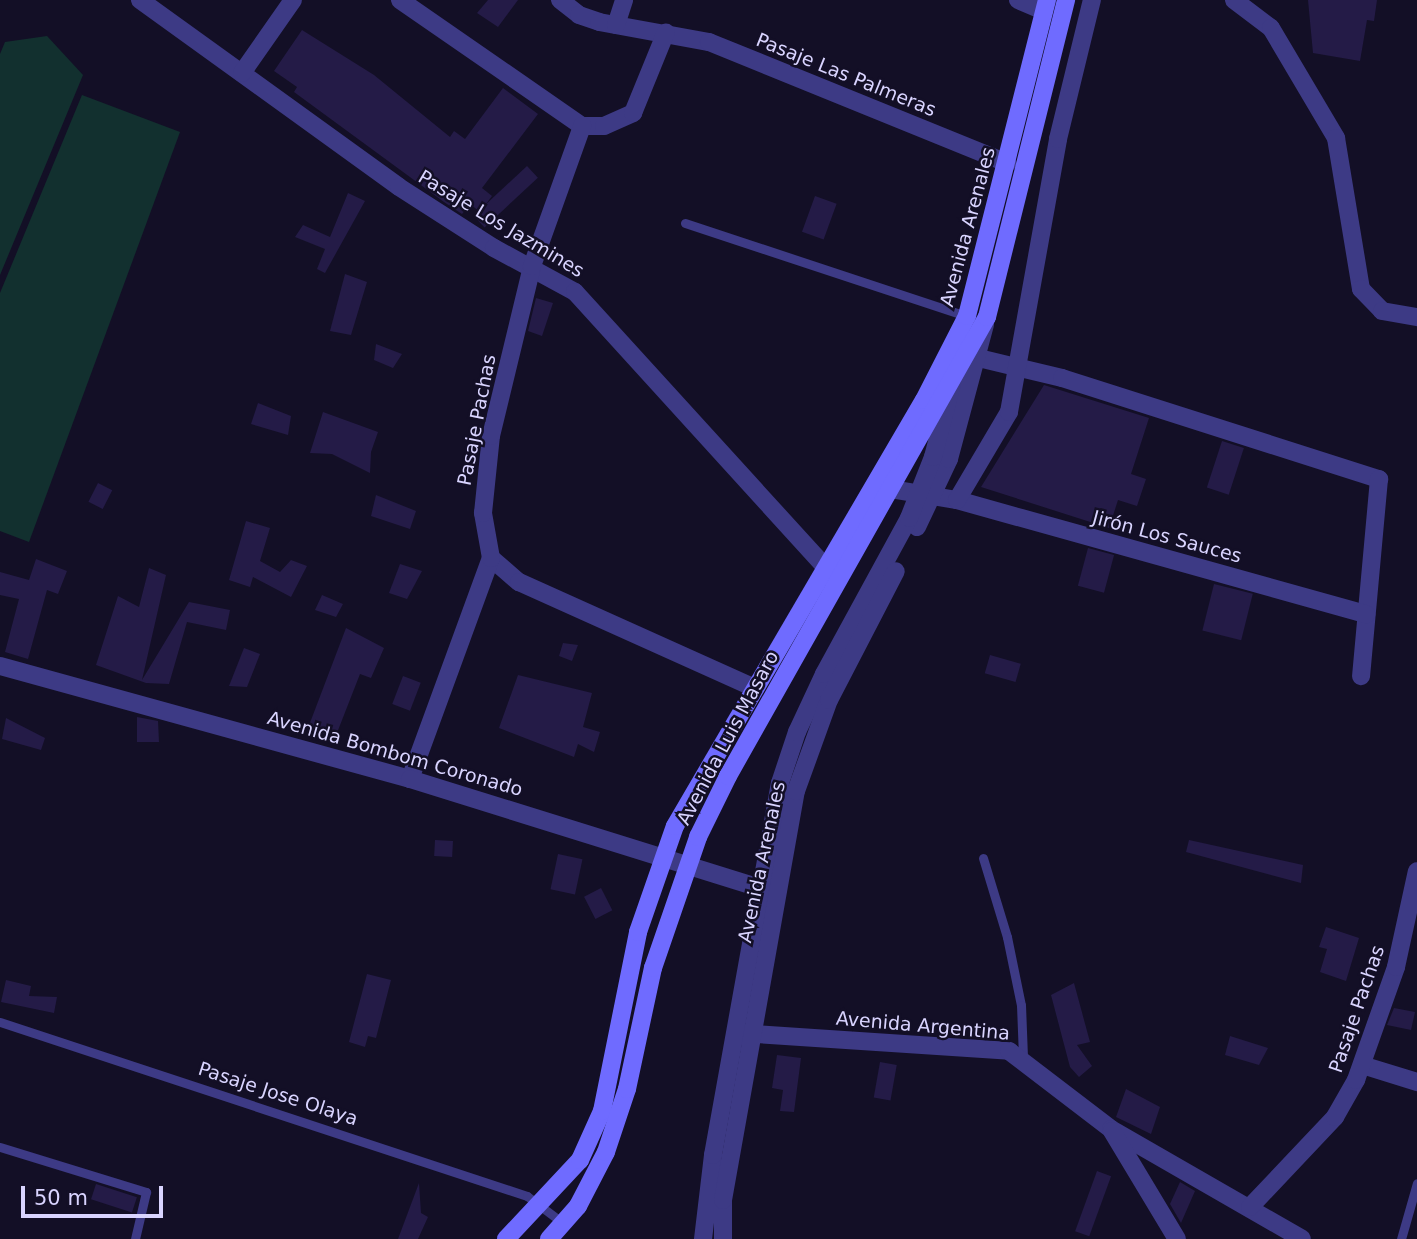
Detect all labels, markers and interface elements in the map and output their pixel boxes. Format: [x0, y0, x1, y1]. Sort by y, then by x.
street label: Pasaje Las Palmeras [753, 28, 939, 122]
street label: Avenida Arenales [936, 145, 1000, 309]
street label: Pasaje Los Jazmines [414, 165, 588, 283]
street label: Pasaje Pachas [453, 353, 501, 487]
street label: Jirón Los Sauces [1090, 506, 1244, 568]
street label: Avenida Luis Masaro [672, 647, 784, 829]
street label: Avenida Bombom Coronado [265, 707, 525, 801]
street label: Avenida Arenales [734, 779, 790, 945]
street label: Pasaje Pachas [1325, 942, 1389, 1076]
street label: Avenida Argentina [835, 1007, 1011, 1045]
street label: Pasaje Jose Olaya [195, 1057, 361, 1131]
scale bar [24, 1172, 166, 1216]
text: 50 m [34, 1186, 88, 1210]

